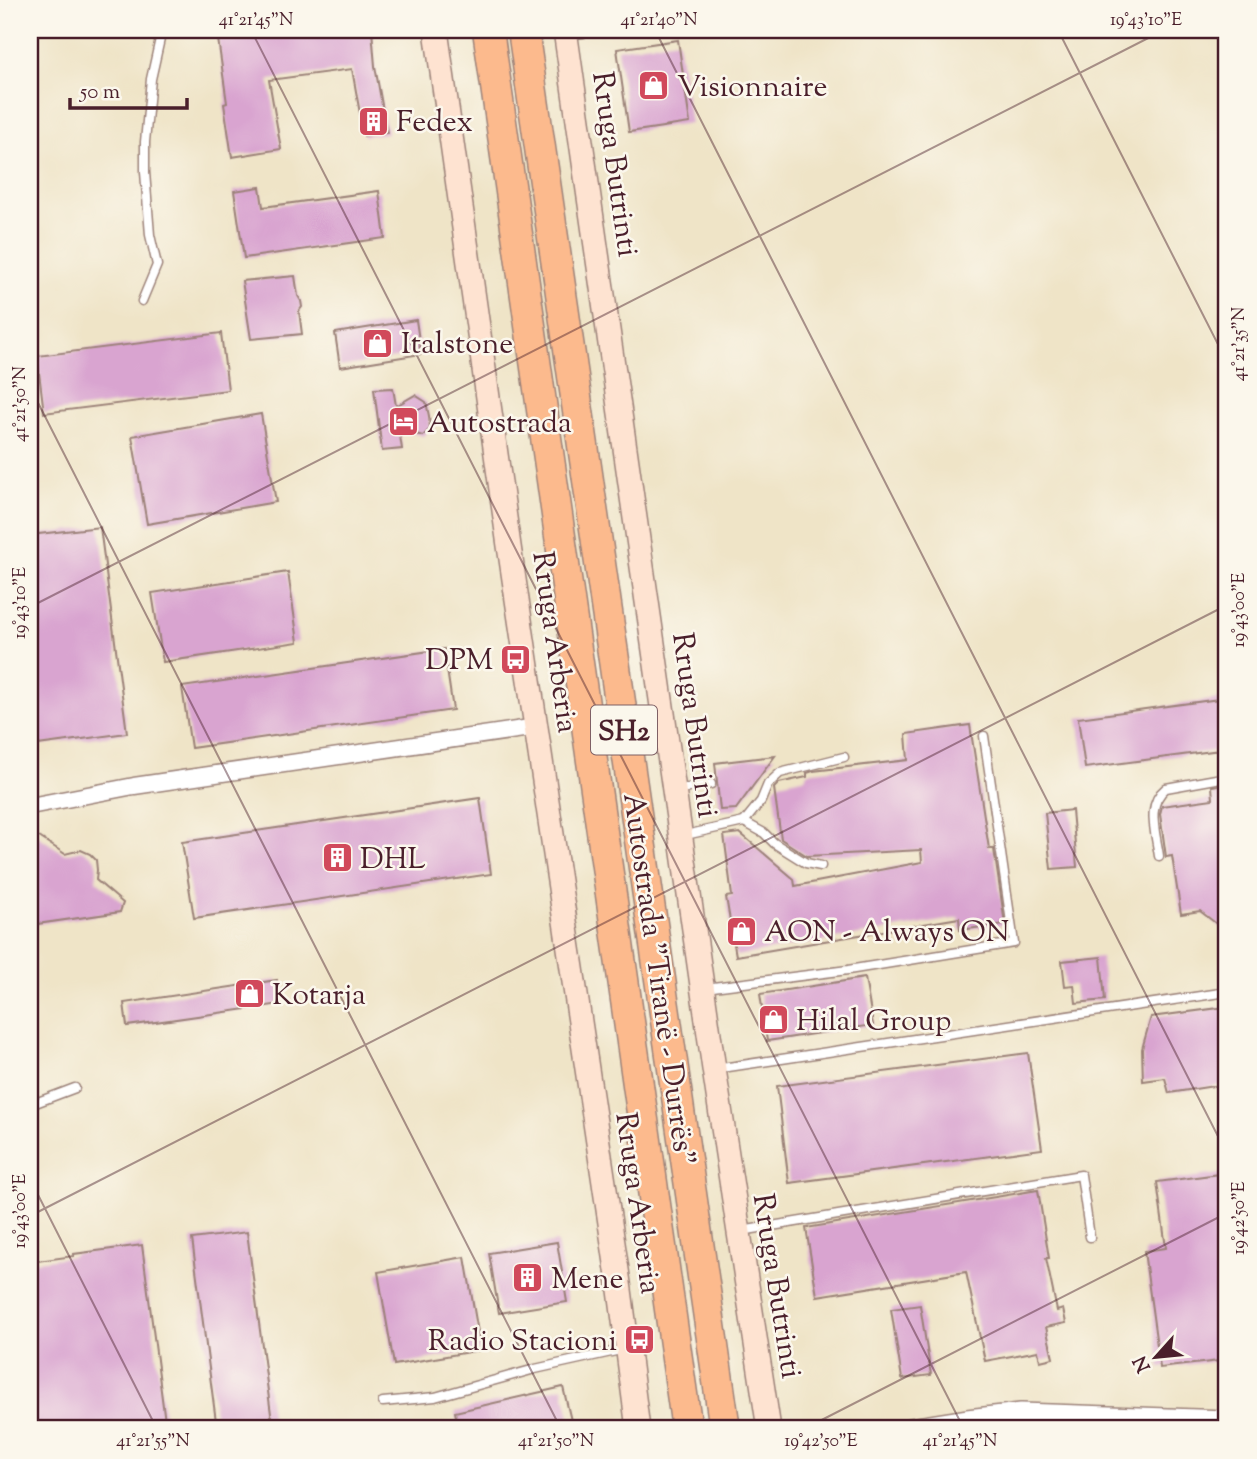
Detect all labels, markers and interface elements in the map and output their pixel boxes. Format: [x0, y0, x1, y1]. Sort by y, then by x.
text: 41°21'45"N [219, 8, 293, 34]
text: 41°21'40"N [620, 8, 698, 34]
text: 19°43'10"E [1110, 8, 1182, 34]
scale bar [70, 66, 187, 110]
place label: Visionnaire [677, 67, 827, 110]
street label: Rruga Butrinti [579, 69, 648, 260]
shop icon: Visionnaire [637, 69, 671, 103]
text: 50 m [79, 78, 120, 108]
place label: Fedex [396, 102, 473, 145]
building icon: Fedex [356, 104, 390, 138]
text: 41°21'35"N [1227, 307, 1253, 381]
place label: Italstone [401, 324, 513, 367]
shop icon: Italstone [361, 326, 395, 360]
text: 41°21'50"N [8, 366, 34, 442]
place label: Autostrada [427, 403, 572, 446]
hotel icon: Autostrada [387, 405, 421, 439]
street label: Rruga Arberia [519, 549, 588, 736]
text: 19°43'10"E [8, 567, 34, 639]
text: 19°43'00"E [1227, 572, 1253, 647]
street label: Rruga Butrinti [659, 630, 728, 821]
place label: DPM [425, 640, 493, 683]
bus stop icon: DPM [499, 642, 533, 676]
road number: SH2 [591, 706, 657, 754]
street label: Autostrada "Tiranë - Durrës" [610, 790, 705, 1168]
place label: DHL [360, 839, 426, 882]
building icon: DHL [320, 841, 354, 875]
place label: AON - Always ON [764, 912, 1009, 955]
shop icon: AON - Always ON [724, 914, 758, 948]
place label: Kotarja [272, 975, 366, 1018]
shop icon: Kotarja [232, 977, 266, 1011]
place label: Hilal Group [796, 1001, 951, 1044]
shop icon: Hilal Group [756, 1003, 790, 1037]
street label: Rruga Arberia [602, 1110, 671, 1297]
text: 19°43'00"E [8, 1173, 34, 1248]
text: 19°42'50"E [1227, 1181, 1253, 1255]
street label: Rruga Butrinti [740, 1191, 811, 1382]
place label: Mene [551, 1259, 624, 1302]
building icon: Mene [511, 1261, 545, 1295]
place label: Radio Stacioni [428, 1321, 617, 1364]
north arrow [1120, 1322, 1190, 1392]
bus stop icon: Radio Stacioni [623, 1323, 657, 1357]
text: N [1128, 1351, 1159, 1376]
text: 41°21'55"N [116, 1429, 190, 1455]
text: 41°21'50"N [518, 1429, 594, 1455]
text: 19°42'50"E [784, 1429, 858, 1455]
text: 41°21'45"N [923, 1429, 997, 1455]

